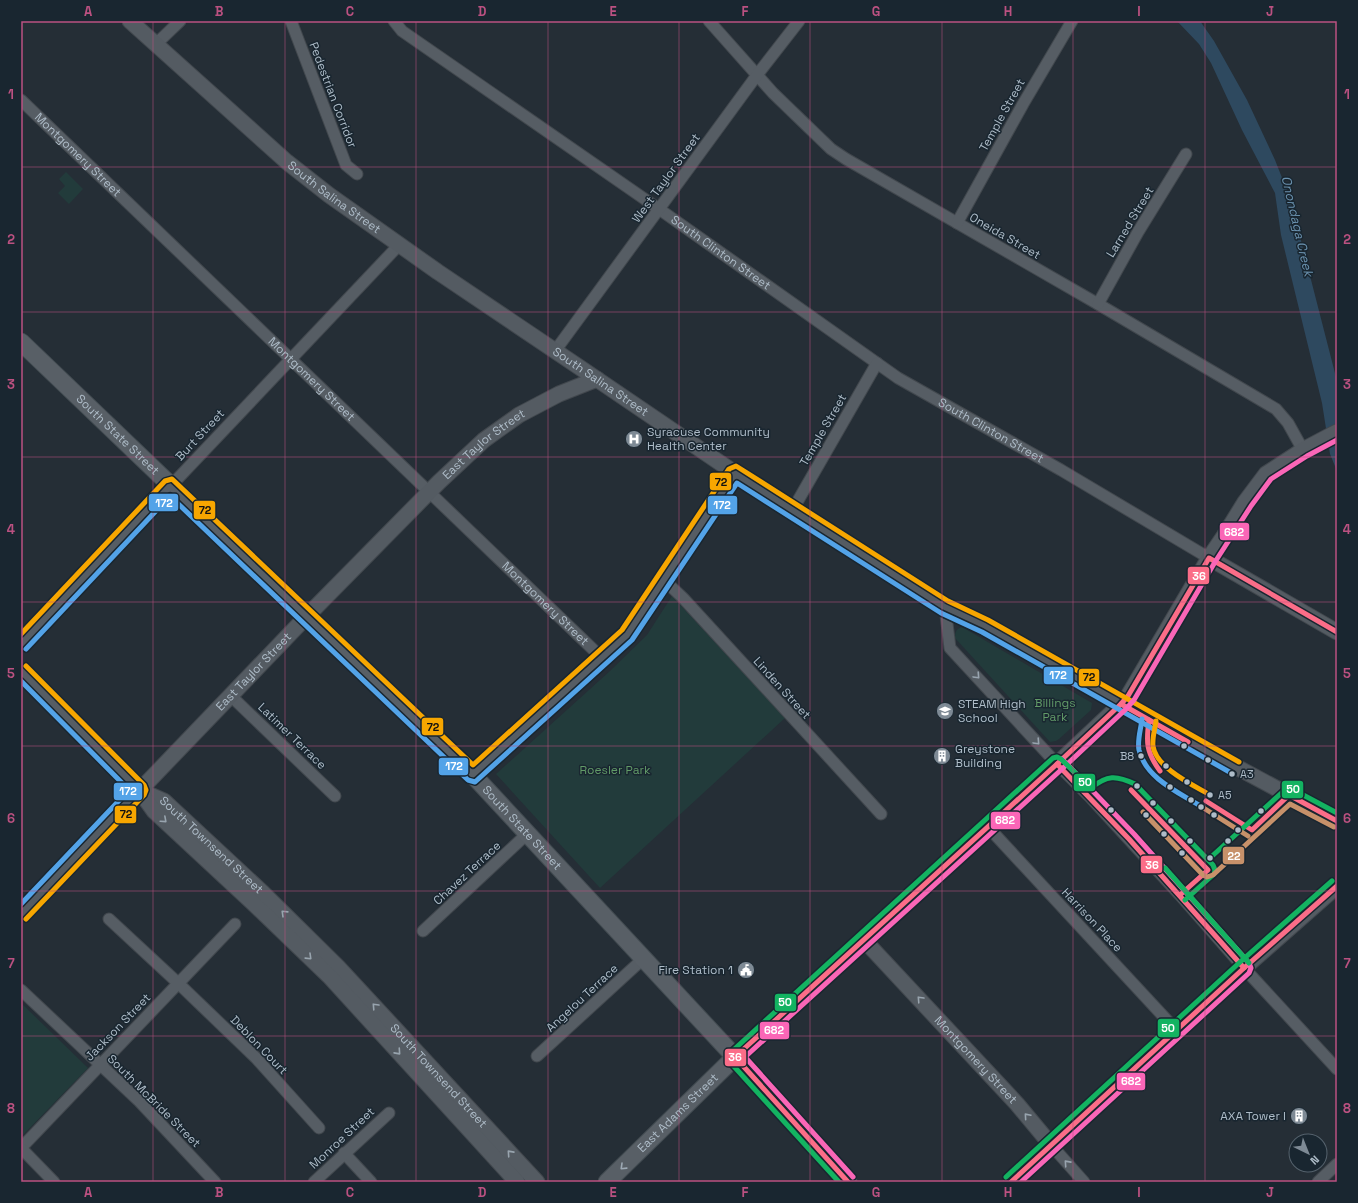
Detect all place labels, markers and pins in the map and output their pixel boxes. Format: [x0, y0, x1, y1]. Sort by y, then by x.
place label: Syracuse Community Health Center [647, 424, 770, 454]
hospital icon: Syracuse Community Health Center [624, 429, 644, 449]
place label: STEAM High School [958, 696, 1026, 726]
school or university icon: STEAM High School [935, 701, 955, 721]
place label: Greystone Building [955, 741, 1015, 771]
unlabelled marker [1179, 741, 1189, 751]
building icon: Greystone Building [932, 746, 952, 766]
place label: B8 [1120, 749, 1134, 763]
marker: B8 [1136, 751, 1146, 761]
unlabelled marker [1203, 755, 1213, 765]
unlabelled marker [1161, 761, 1171, 771]
place label: A3 [1240, 767, 1254, 781]
marker: A3 [1227, 769, 1237, 779]
unlabelled marker [1182, 777, 1192, 787]
unlabelled marker [1132, 781, 1142, 791]
unlabelled marker [1165, 782, 1175, 792]
place label: A5 [1218, 788, 1232, 802]
marker: A5 [1205, 790, 1215, 800]
unlabelled marker [1186, 795, 1196, 805]
unlabelled marker [1148, 798, 1158, 808]
unlabelled marker [1196, 802, 1206, 812]
unlabelled marker [1106, 805, 1116, 815]
unlabelled marker [1256, 806, 1266, 816]
unlabelled marker [1141, 810, 1151, 820]
unlabelled marker [1209, 810, 1219, 820]
unlabelled marker [1166, 816, 1176, 826]
unlabelled marker [1233, 825, 1243, 835]
unlabelled marker [1159, 829, 1169, 839]
unlabelled marker [1185, 836, 1195, 846]
unlabelled marker [1223, 836, 1233, 846]
unlabelled marker [1177, 848, 1187, 858]
unlabelled marker [1205, 853, 1215, 863]
public building icon: Fire Station 1 [736, 960, 756, 980]
place label: Fire Station 1 [658, 962, 733, 978]
building icon: AXA Tower I [1289, 1106, 1309, 1126]
place label: AXA Tower I [1220, 1108, 1286, 1124]

